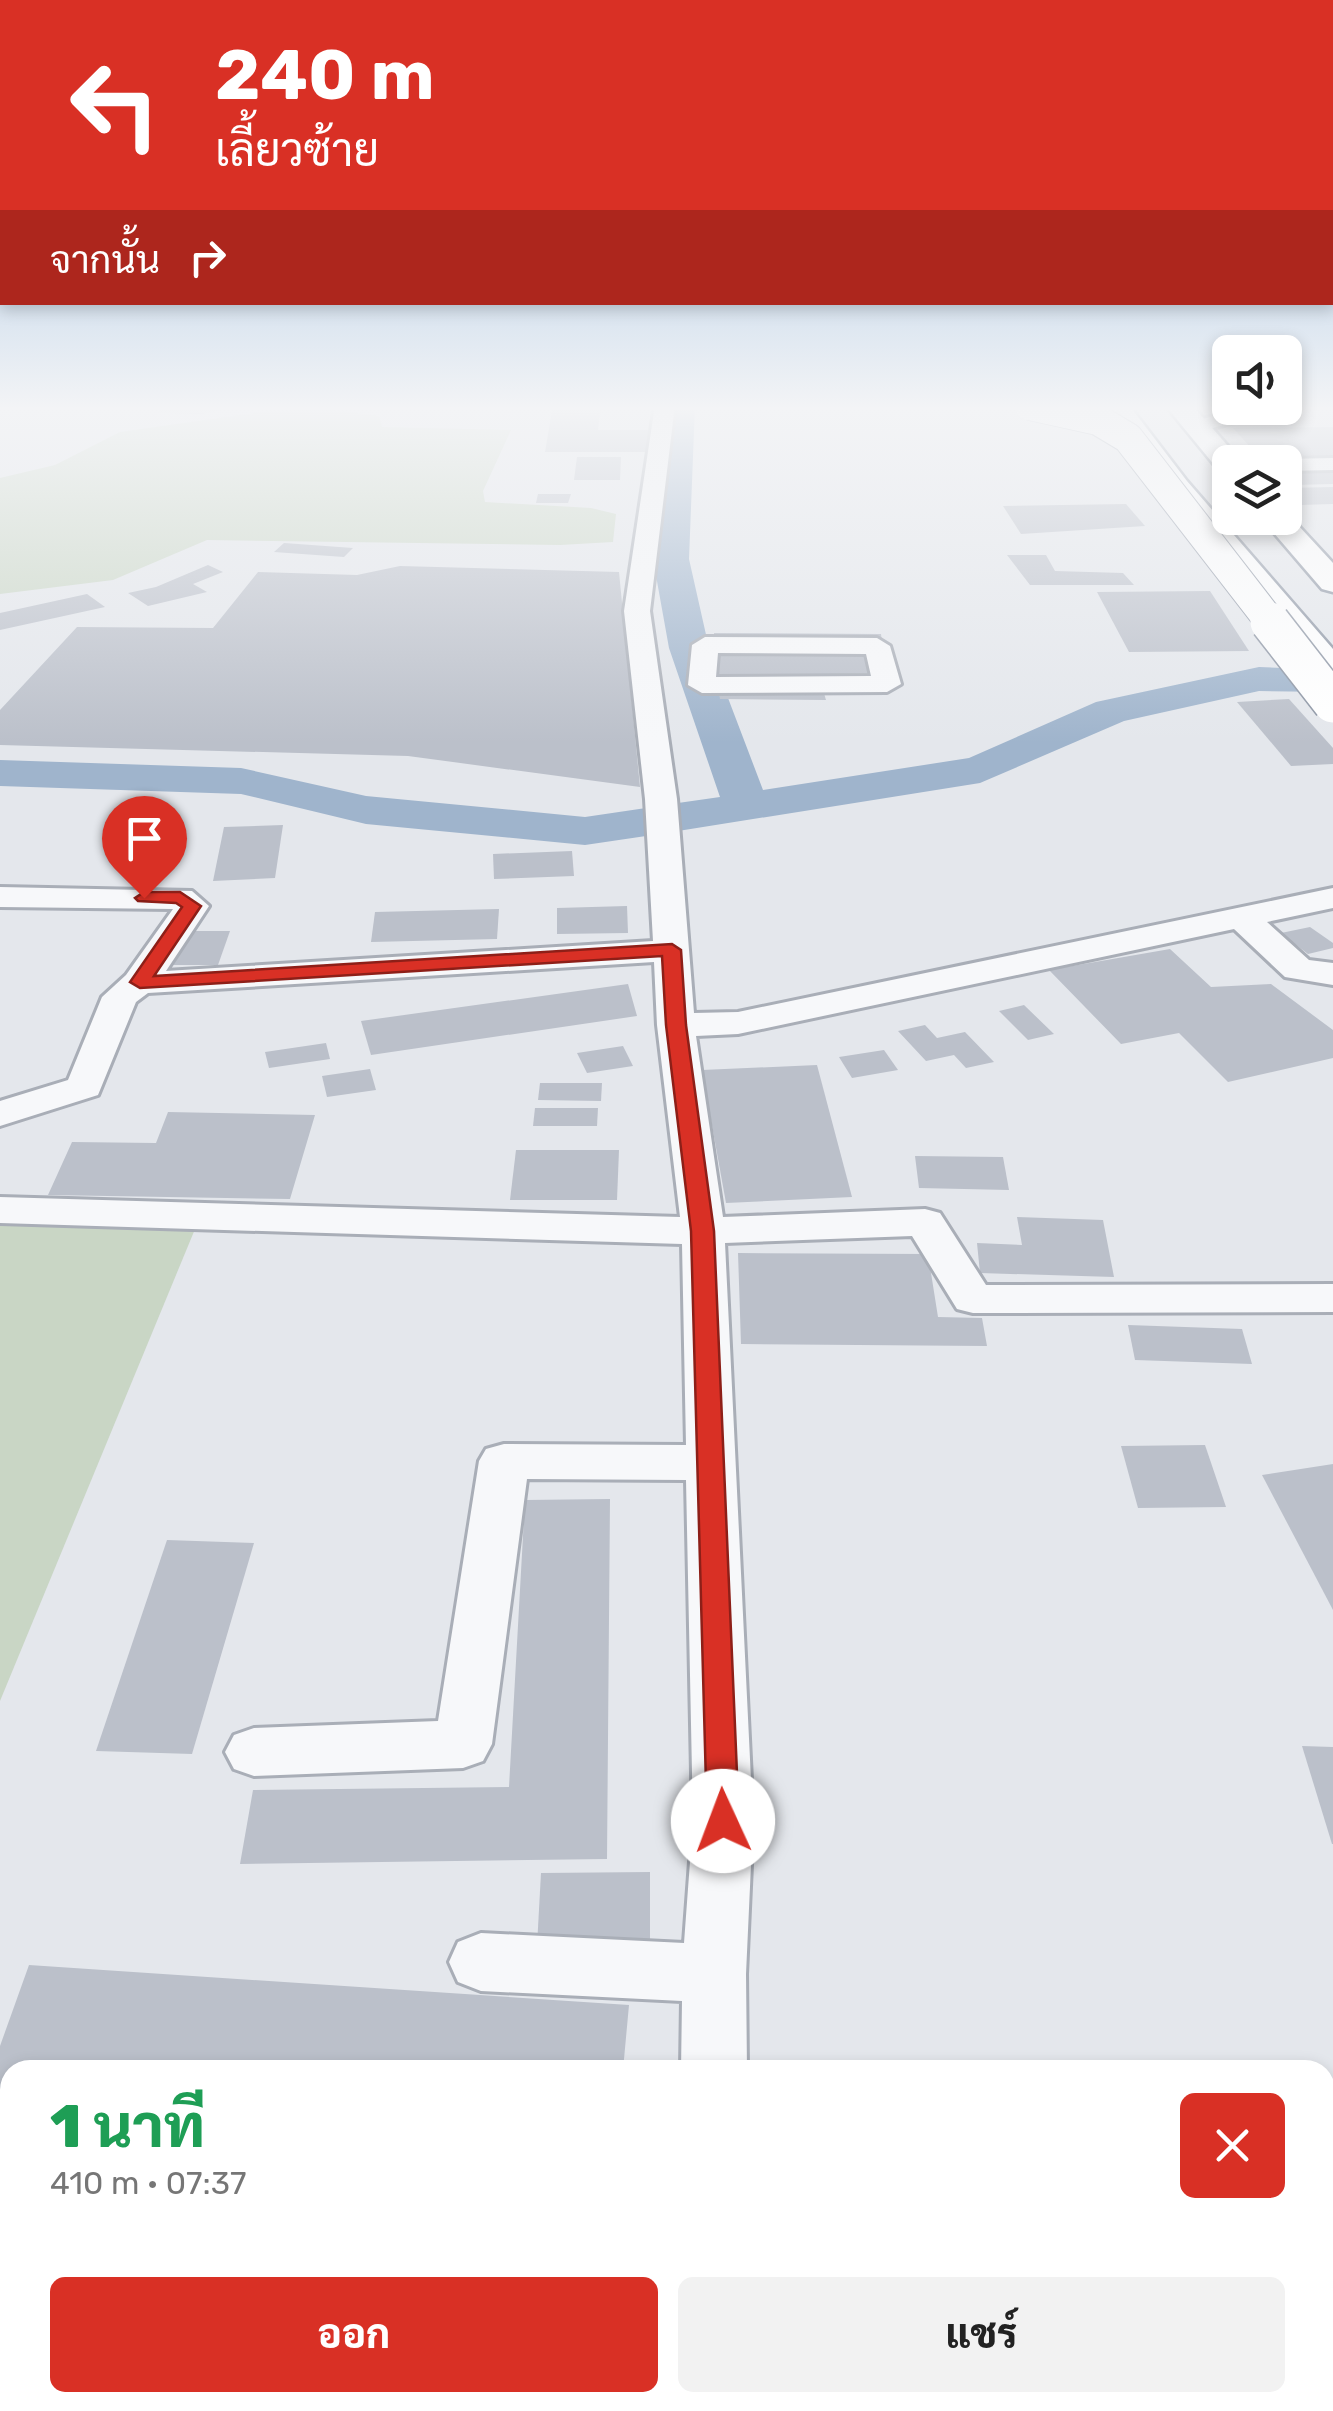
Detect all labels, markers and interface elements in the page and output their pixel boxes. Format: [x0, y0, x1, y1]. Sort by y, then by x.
text: 240 m [215, 34, 435, 117]
icon: left [50, 40, 180, 170]
text: เลี้ยวซ้าย [215, 124, 379, 177]
icon: right [180, 230, 235, 285]
text: จากนั้น [50, 237, 160, 283]
map controls [1212, 335, 1302, 535]
button: sound [1212, 335, 1302, 425]
button: layers [1212, 445, 1302, 535]
pin [102, 796, 187, 899]
icon: arrive [117, 811, 172, 866]
position arrow [671, 1769, 775, 1873]
text: 1 นาที [50, 2091, 205, 2162]
button: close [1180, 2093, 1285, 2198]
text: 410 m · 07:37 [50, 2164, 246, 2202]
button: ออก [50, 2277, 658, 2392]
button: แชร์ [678, 2277, 1285, 2392]

